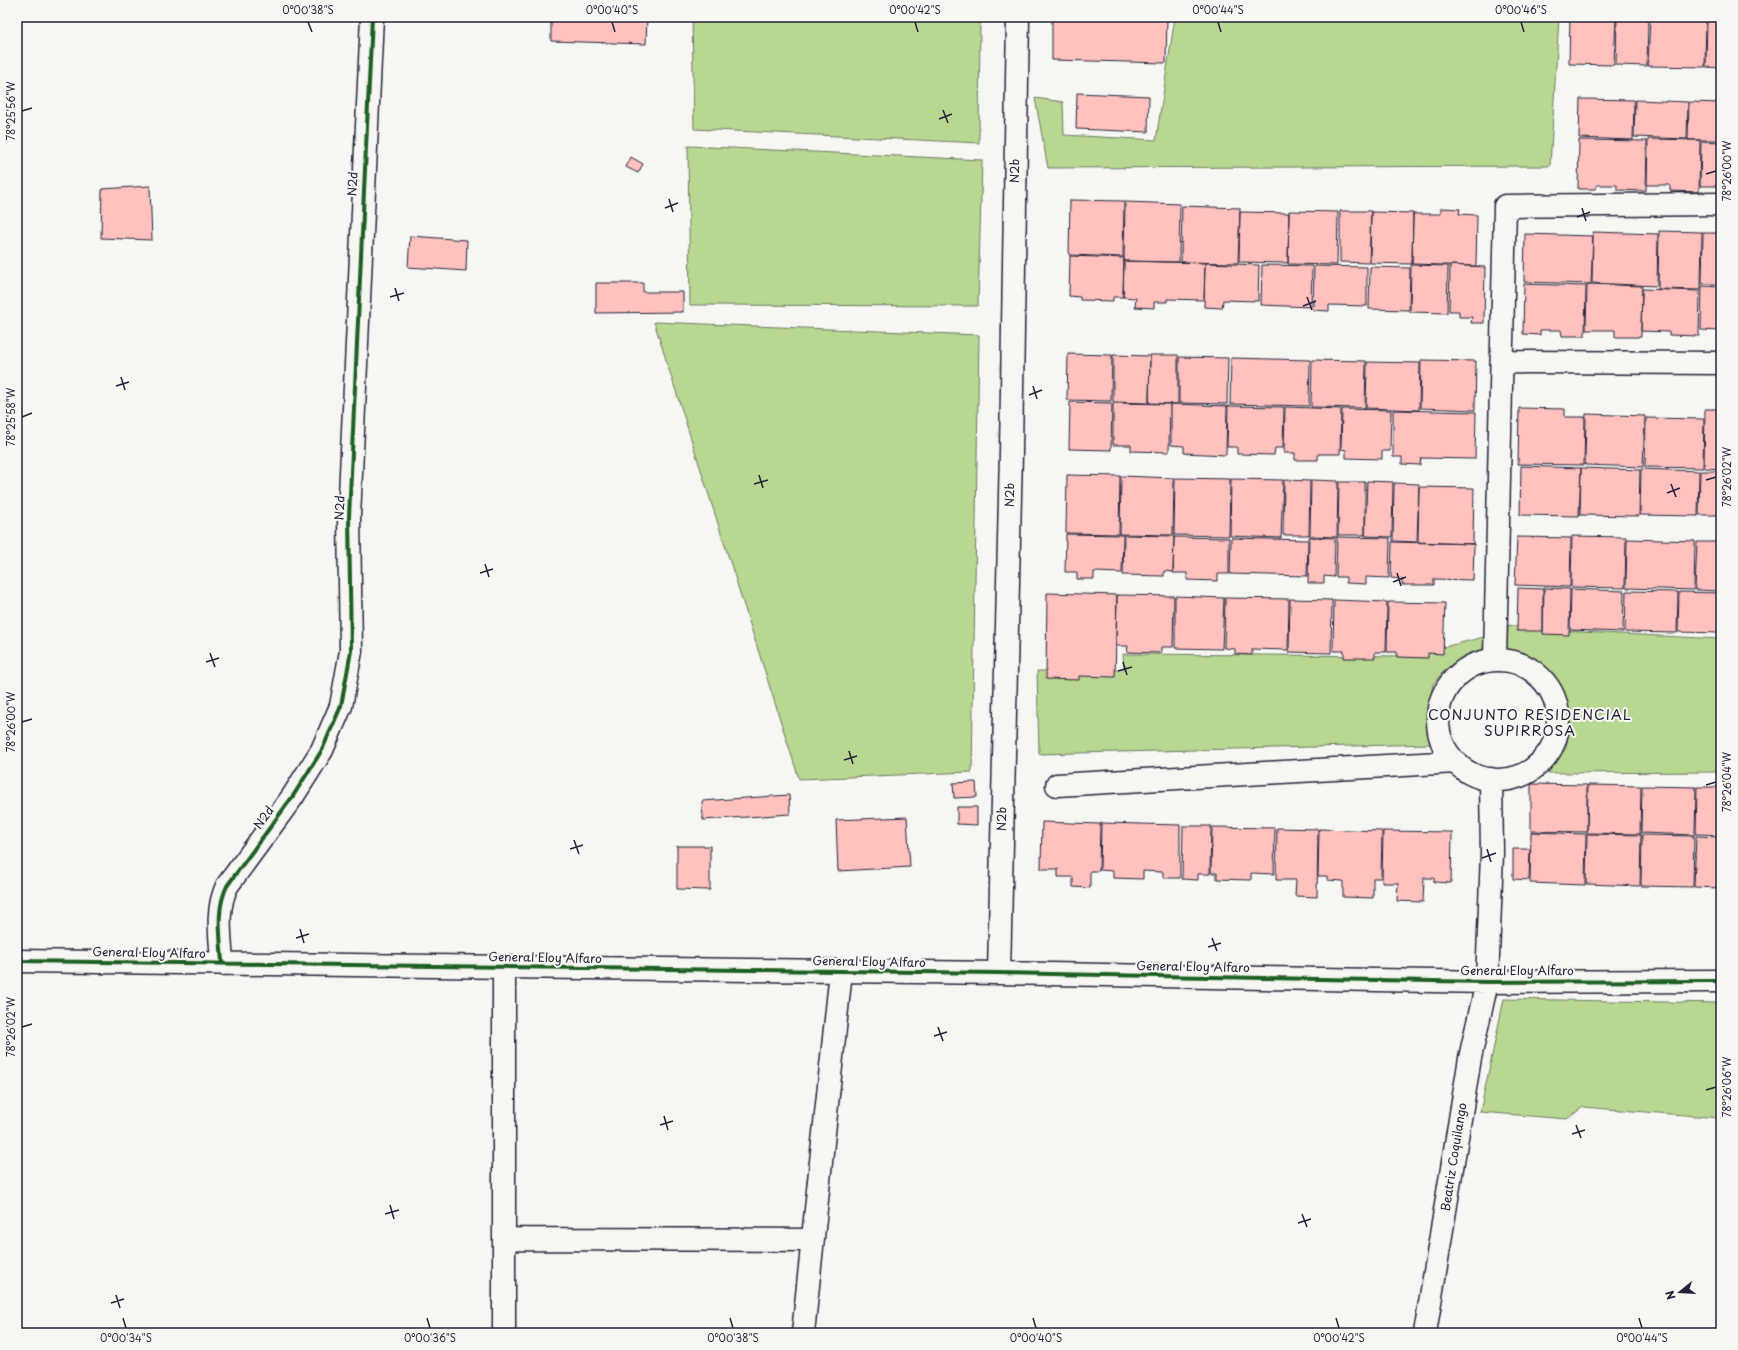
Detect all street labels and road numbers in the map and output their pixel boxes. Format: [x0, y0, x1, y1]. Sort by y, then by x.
street label: N2b [1005, 159, 1023, 183]
street label: N2d [342, 171, 362, 197]
street label: N2b [1000, 483, 1018, 507]
street label: N2d [330, 495, 348, 521]
street label: N2d [249, 802, 278, 833]
street label: N2b [992, 807, 1010, 831]
street label: General Eloy Alfaro [92, 942, 206, 962]
street label: General Eloy Alfaro [488, 947, 602, 967]
street label: General Eloy Alfaro [812, 951, 926, 971]
street label: General Eloy Alfaro [1136, 956, 1250, 976]
street label: General Eloy Alfaro [1460, 961, 1574, 979]
street label: Beatriz Coquilango [1436, 1101, 1470, 1212]

